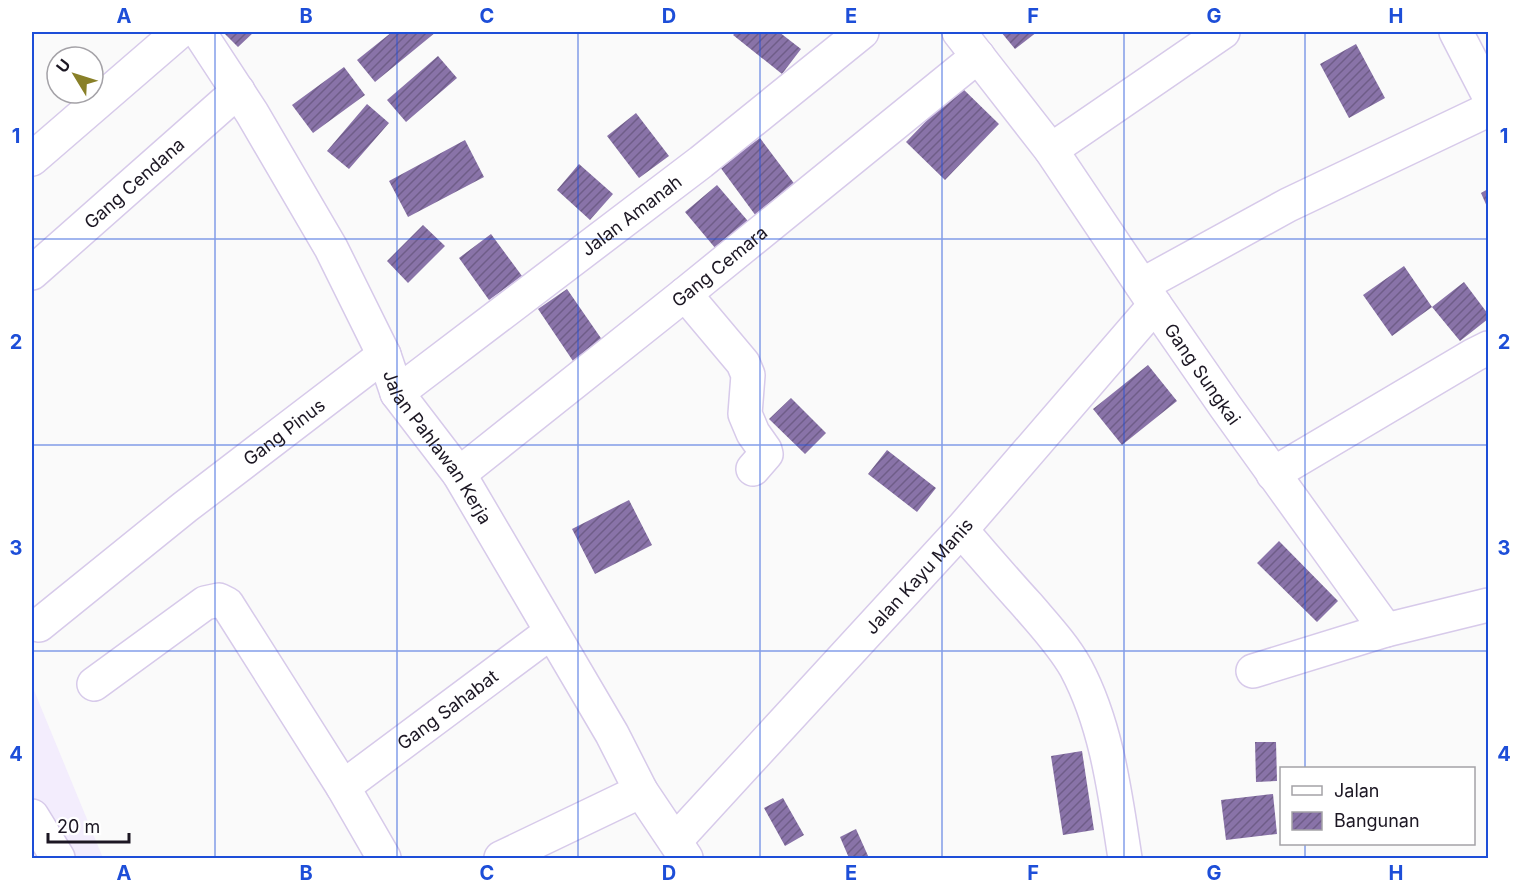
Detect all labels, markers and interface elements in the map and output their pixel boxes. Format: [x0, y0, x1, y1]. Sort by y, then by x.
text: A [117, 4, 132, 28]
text: B [299, 4, 313, 28]
text: C [480, 4, 494, 28]
text: D [662, 4, 676, 28]
text: E [845, 4, 857, 28]
text: F [1027, 4, 1039, 28]
text: G [1206, 4, 1222, 28]
text: H [1389, 4, 1403, 28]
north arrow [45, 45, 105, 105]
text: U [52, 55, 75, 77]
text: 1 [12, 124, 20, 148]
text: 1 [1500, 124, 1508, 148]
street label: Gang Cendana [80, 133, 188, 233]
street label: Jalan Amanah [577, 170, 685, 260]
street label: Gang Cemara [667, 221, 771, 311]
street label: Gang Sungkai [1160, 319, 1245, 428]
text: 2 [10, 330, 22, 354]
text: 2 [1498, 330, 1510, 354]
street label: Jalan Pahlawan Kerja [379, 367, 496, 527]
street label: Gang Pinus [239, 394, 329, 469]
street label: Jalan Kayu Manis [860, 514, 977, 638]
text: 3 [10, 536, 22, 560]
text: 3 [1498, 536, 1510, 560]
street label: Gang Sahabat [393, 665, 502, 754]
text: 4 [9, 742, 23, 766]
text: 4 [1497, 742, 1511, 766]
legend [1280, 767, 1475, 845]
text: Jalan [1334, 780, 1379, 801]
scale bar [48, 806, 129, 844]
text: Bangunan [1334, 810, 1420, 831]
text: 20 m [57, 816, 100, 837]
text: A [117, 861, 132, 885]
text: B [299, 861, 313, 885]
text: C [480, 861, 494, 885]
text: D [662, 861, 676, 885]
text: E [845, 861, 857, 885]
text: F [1027, 861, 1039, 885]
text: G [1206, 861, 1222, 885]
text: H [1389, 861, 1403, 885]

